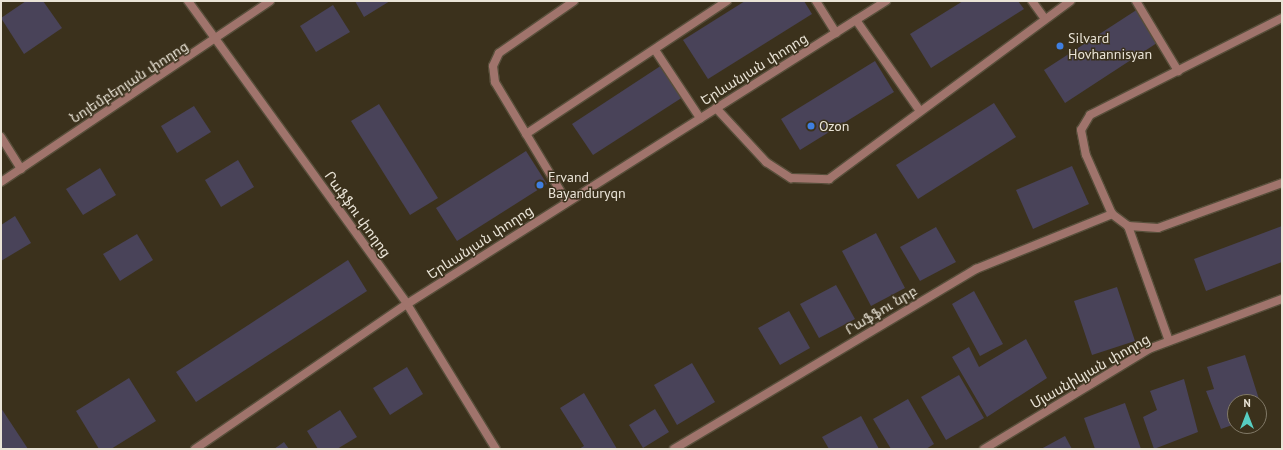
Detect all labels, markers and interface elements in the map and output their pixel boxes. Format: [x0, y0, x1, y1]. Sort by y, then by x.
street label: Երևանյան փողոց [697, 29, 811, 109]
place label: Silvard Hovhannisyan [1068, 30, 1152, 62]
street label: Նոյեմբերյան փողոց [67, 37, 191, 127]
marker: Silvard Hovhannisyan [1055, 41, 1065, 51]
place label: Ozon [819, 118, 849, 134]
marker: Ozon [806, 121, 816, 131]
street label: Րաֆֆու փողոց [321, 168, 395, 260]
place label: Ervand Bayanduryqn [548, 169, 626, 202]
marker: Ervand Bayanduryqn [535, 180, 545, 190]
street label: Երևանյան փողոց [424, 201, 536, 283]
street label: Րաֆֆու նրբ [842, 282, 920, 338]
street label: Մյասնիկյան փողոց [1027, 330, 1153, 412]
north arrow [1227, 394, 1267, 434]
text: N [1243, 396, 1251, 410]

